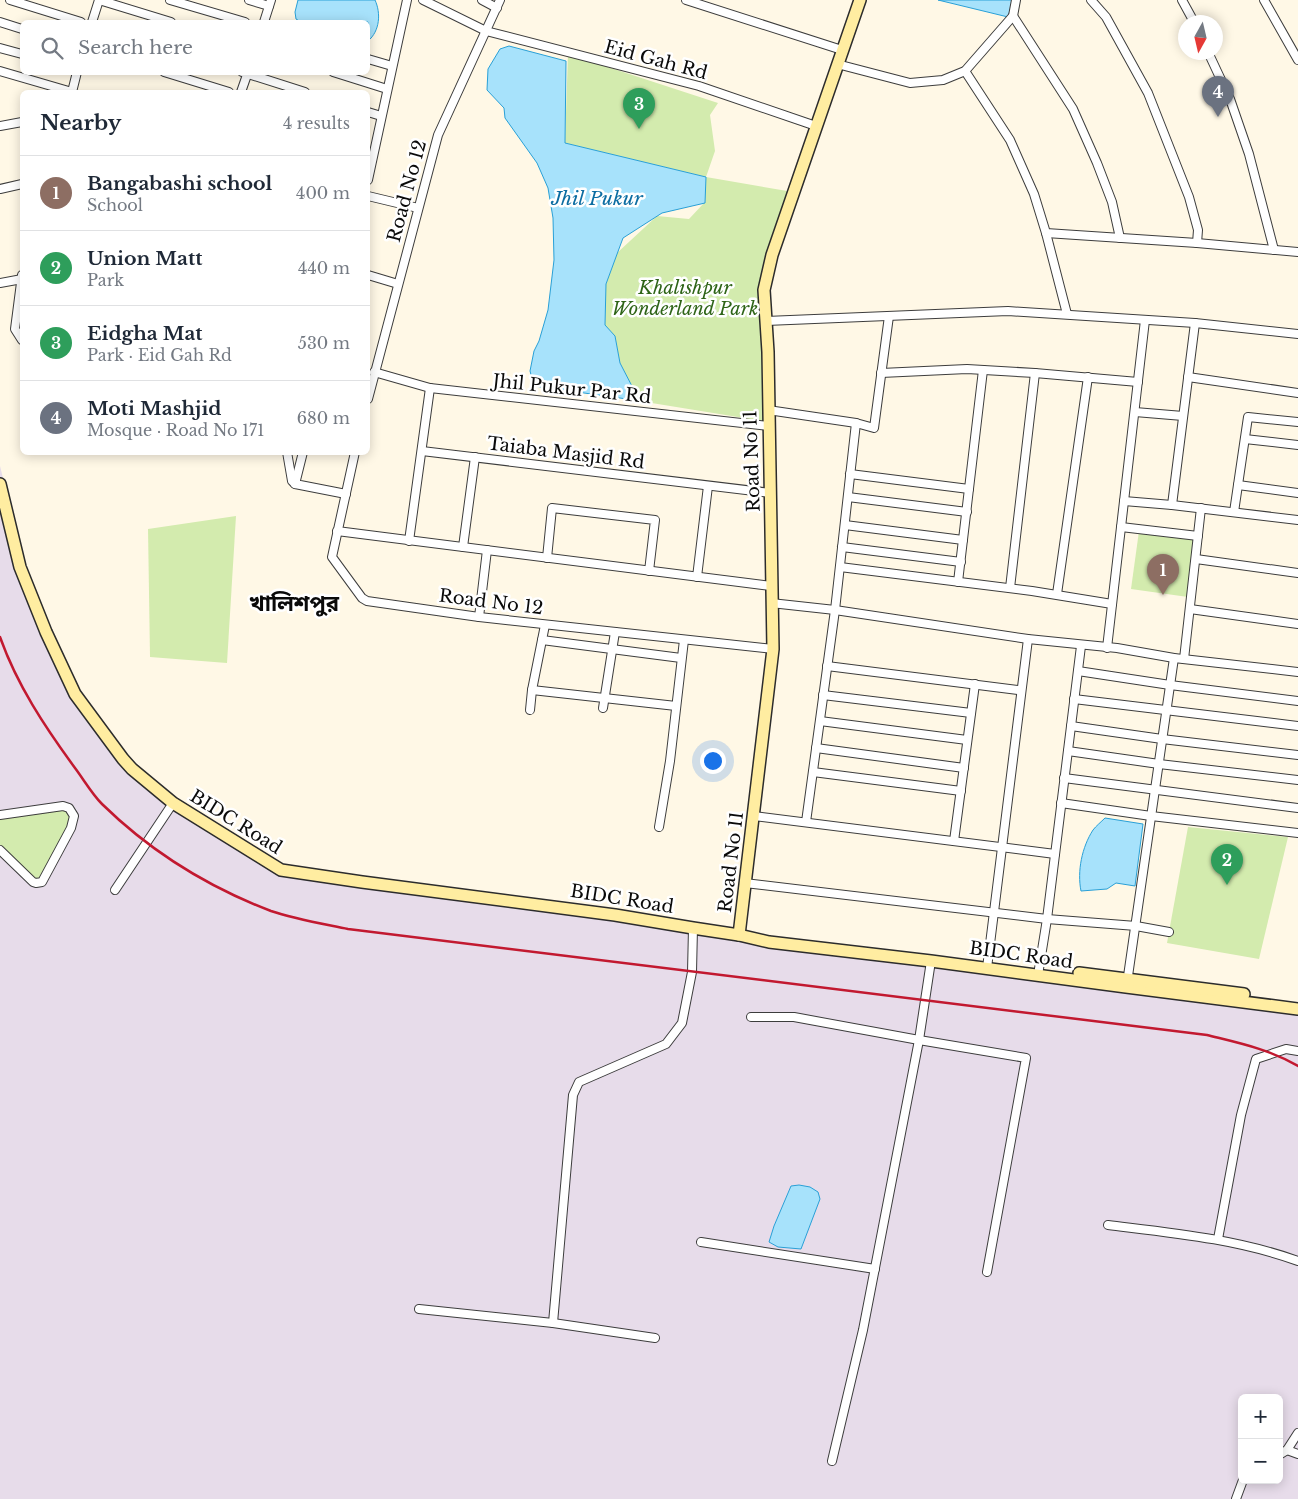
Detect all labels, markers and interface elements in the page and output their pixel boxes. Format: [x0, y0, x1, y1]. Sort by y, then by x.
north arrow [1178, 15, 1223, 60]
search box [20, 20, 370, 75]
icon: search [38, 34, 66, 62]
text: Search here [78, 36, 193, 59]
street label: Eid Gah Rd [602, 36, 710, 84]
pin: 4 [1202, 76, 1234, 117]
pin: 3 [623, 88, 655, 129]
text: Nearby [40, 110, 121, 136]
text: 4 results [283, 113, 350, 133]
street label: Road No 12 [383, 138, 431, 244]
text: Bangabashi school [87, 172, 272, 195]
text: 1 [53, 183, 59, 203]
text: 400 m [296, 183, 350, 203]
water label: Jhil Pukur [550, 187, 644, 210]
text: School [87, 195, 143, 215]
text: Union Matt [87, 247, 202, 270]
text: 2 [51, 258, 61, 278]
text: 440 m [298, 258, 350, 278]
text: Park [87, 270, 124, 290]
park label: Khalishpur Wonderland Park [612, 277, 758, 320]
text: Eidgha Mat [87, 322, 203, 345]
text: 3 [51, 333, 61, 353]
text: 530 m [298, 333, 350, 353]
text: Park · Eid Gah Rd [87, 345, 232, 365]
street label: Jhil Pukur Par Rd [490, 370, 652, 408]
text: Moti Mashjid [87, 397, 221, 420]
text: 4 [51, 408, 61, 428]
text: 680 m [297, 408, 350, 428]
street label: Road No 11 [739, 410, 765, 512]
text: Mosque · Road No 171 [87, 420, 264, 440]
street label: Taiaba Masjid Rd [486, 432, 646, 474]
pin: 1 [1147, 554, 1179, 595]
street label: Road No 12 [438, 585, 544, 619]
district label: খালিশপুর [249, 590, 340, 617]
your location [700, 748, 726, 774]
street label: BIDC Road [186, 785, 286, 859]
street label: Road No 11 [714, 810, 748, 914]
pin: 2 [1211, 844, 1243, 885]
street label: BIDC Road [569, 880, 675, 918]
street label: BIDC Road [968, 937, 1074, 973]
map controls [1238, 1394, 1283, 1484]
button: + [1238, 1394, 1283, 1439]
button: − [1238, 1439, 1283, 1484]

